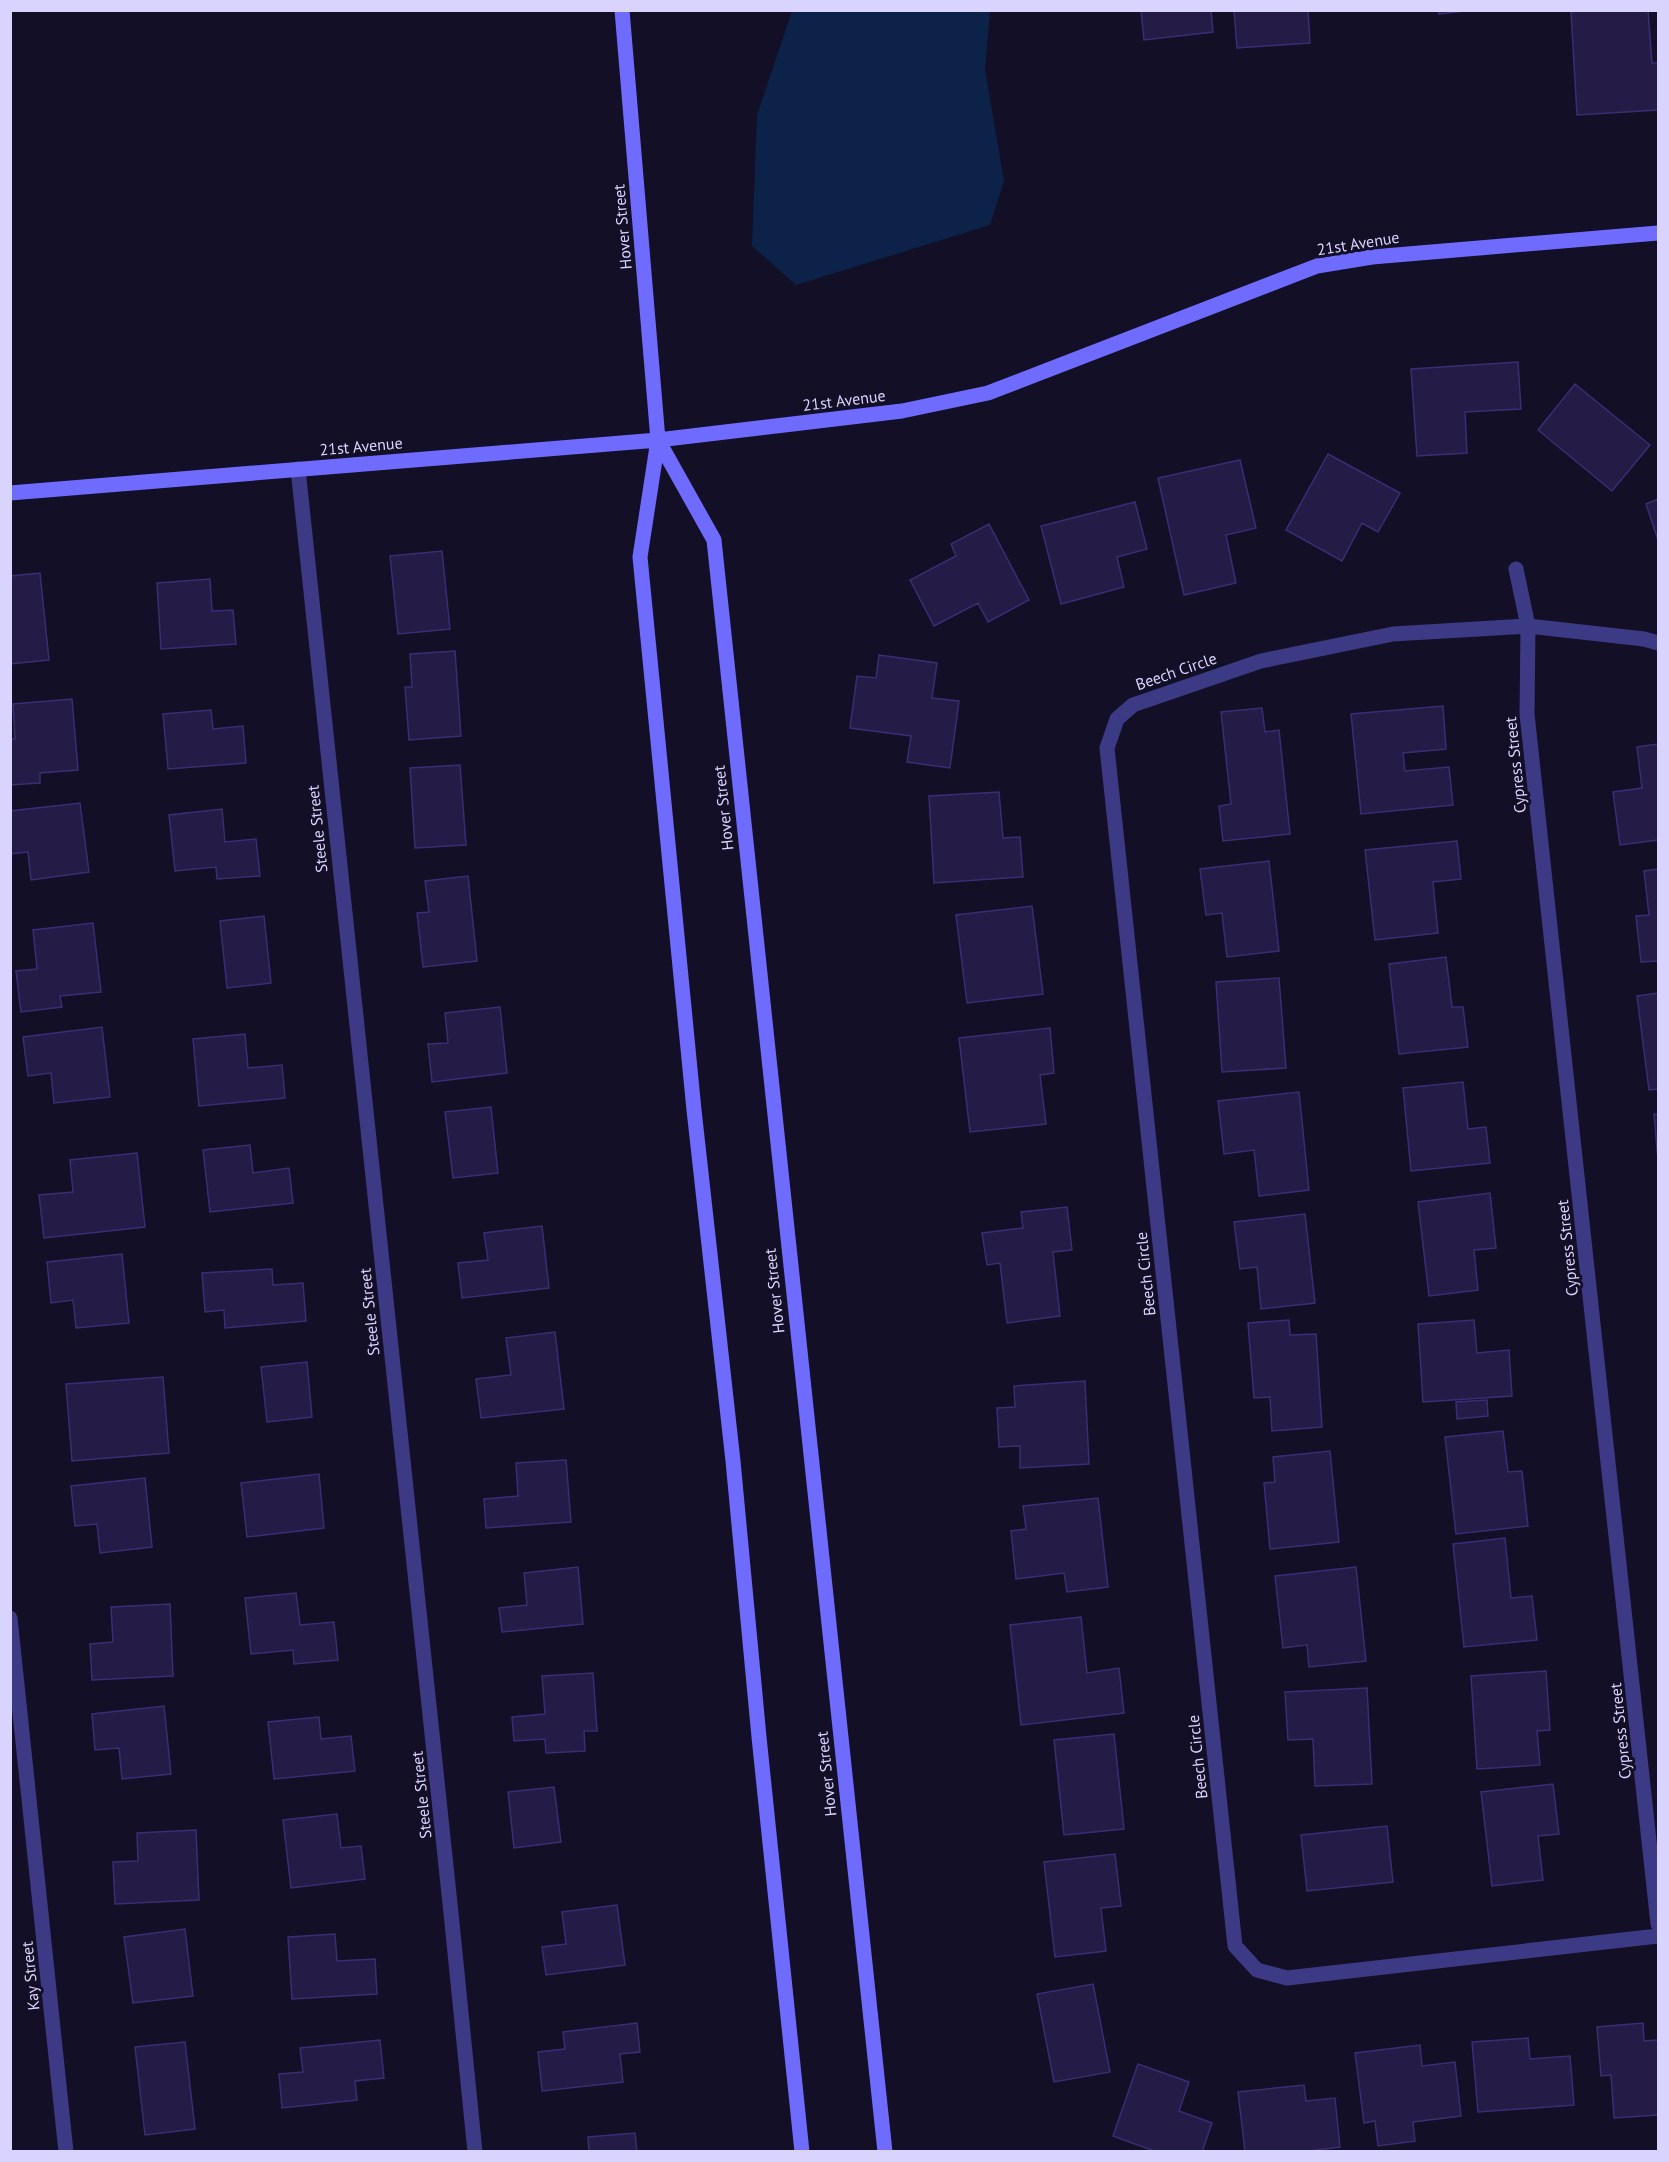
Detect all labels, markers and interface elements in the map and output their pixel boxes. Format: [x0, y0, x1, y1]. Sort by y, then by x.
street label: Hover Street [608, 183, 636, 270]
street label: 21st Avenue [1315, 227, 1401, 259]
street label: 21st Avenue [801, 385, 887, 415]
street label: 21st Avenue [319, 432, 403, 460]
street label: Beech Circle [1133, 648, 1219, 694]
street label: Cypress Street [1500, 715, 1530, 814]
street label: Hover Street [709, 764, 737, 852]
street label: Steele Street [302, 784, 332, 874]
street label: Cypress Street [1552, 1198, 1582, 1297]
street label: Beech Circle [1131, 1231, 1159, 1317]
street label: Hover Street [760, 1247, 788, 1335]
street label: Steele Street [354, 1267, 384, 1357]
street label: Cypress Street [1605, 1681, 1635, 1780]
street label: Beech Circle [1183, 1714, 1211, 1800]
street label: Hover Street [812, 1730, 840, 1818]
street label: Steele Street [406, 1750, 436, 1840]
street label: Kay Street [16, 1940, 44, 2011]

